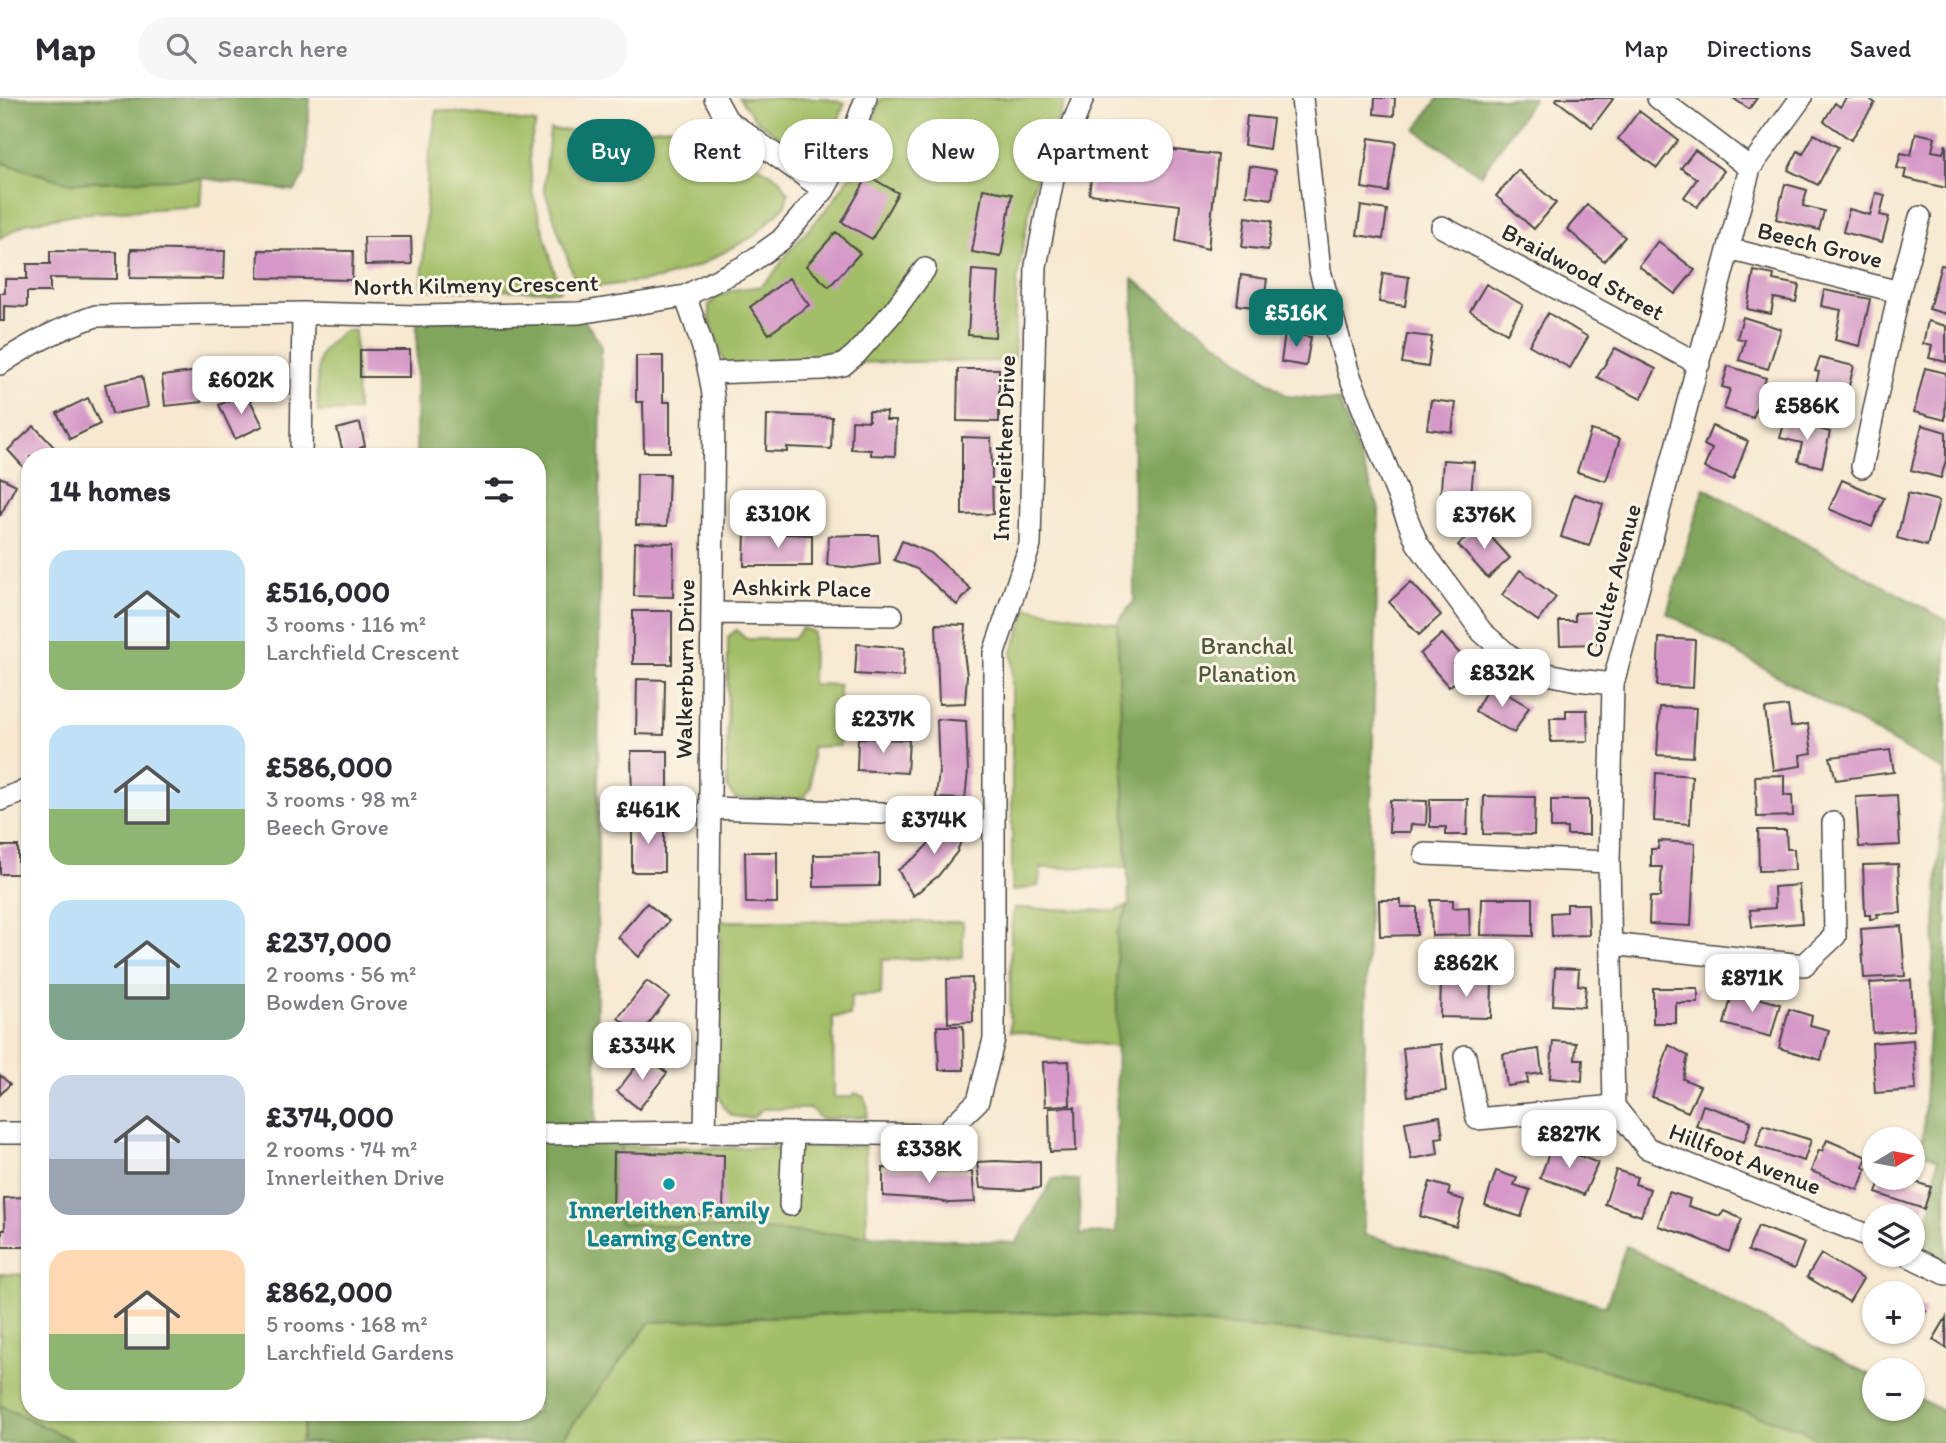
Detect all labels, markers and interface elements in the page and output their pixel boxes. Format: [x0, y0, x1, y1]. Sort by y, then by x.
search box [138, 17, 628, 80]
text: Map [35, 29, 96, 68]
icon: search [162, 29, 200, 67]
text: Search here [218, 32, 348, 64]
text: Map [1624, 34, 1668, 63]
text: Directions [1706, 34, 1812, 63]
text: Saved [1850, 34, 1911, 63]
chip: Buy [567, 119, 655, 182]
chip: Rent [669, 119, 765, 182]
chip: Filters [779, 119, 893, 182]
chip: New [907, 119, 999, 182]
chip: Apartment [1013, 119, 1173, 182]
street label: Beech Grove [1754, 215, 1886, 274]
street label: Braidwood Street [1497, 217, 1670, 327]
street label: North Kilmeny Crescent [353, 268, 599, 301]
pin: £516K [1247, 289, 1345, 349]
text: £516K [1265, 298, 1327, 326]
street label: Innerleithen Drive [986, 354, 1021, 542]
pin: £602K [192, 356, 290, 416]
text: £602K [208, 365, 274, 393]
pin: £586K [1758, 382, 1856, 442]
text: £586K [1775, 391, 1839, 419]
icon: filters [480, 471, 518, 509]
text: 14 homes [49, 472, 171, 509]
pin: £310K [729, 490, 827, 550]
pin: £376K [1435, 491, 1533, 551]
text: £310K [746, 499, 810, 527]
text: £376K [1452, 500, 1516, 528]
street label: Coulter Avenue [1578, 501, 1647, 661]
street label: Ashkirk Place [732, 572, 872, 603]
text: £516,000 [266, 573, 390, 610]
icon: home [105, 578, 189, 662]
street label: Walkerburn Drive [668, 579, 701, 759]
text: 3 rooms · 116 m² [266, 610, 426, 638]
park label: Branchal Planation [1198, 631, 1297, 688]
text: Larchfield Crescent [266, 638, 459, 666]
pin: £832K [1453, 650, 1551, 709]
text: £832K [1470, 658, 1534, 686]
pin: £237K [834, 696, 932, 755]
text: £237K [851, 704, 915, 732]
text: £586,000 [266, 748, 393, 785]
icon: home [105, 753, 189, 837]
text: 3 rooms · 98 m² [266, 785, 417, 813]
pin: £461K [599, 786, 697, 846]
text: £461K [616, 795, 680, 823]
pin: £374K [885, 796, 983, 856]
text: £374K [902, 805, 966, 833]
text: Beech Grove [266, 813, 389, 841]
text: £237,000 [266, 923, 392, 960]
icon: home [105, 928, 189, 1012]
pin: £862K [1417, 940, 1515, 999]
text: £862K [1434, 948, 1498, 976]
pin: £871K [1703, 954, 1801, 1014]
text: 2 rooms · 56 m² [266, 960, 417, 988]
text: £871K [1721, 963, 1783, 991]
text: Bowden Grove [266, 988, 408, 1016]
pin: £334K [593, 1023, 691, 1082]
text: £334K [609, 1031, 675, 1059]
text: £374,000 [266, 1098, 394, 1135]
icon: home [105, 1103, 189, 1187]
pin: £827K [1520, 1110, 1618, 1170]
street label: Hillfoot Avenue [1665, 1116, 1825, 1201]
text: £827K [1537, 1119, 1601, 1147]
pin: £338K [880, 1126, 978, 1185]
north arrow [1862, 1127, 1925, 1190]
map controls [1862, 1127, 1925, 1421]
text: £338K [897, 1134, 961, 1162]
text: 2 rooms · 74 m² [266, 1135, 418, 1163]
text: Innerleithen Drive [266, 1163, 445, 1191]
marker: Innerleithen Family Learning Centre [661, 1176, 677, 1192]
place label: Innerleithen Family Learning Centre [569, 1195, 770, 1253]
button: layers [1862, 1204, 1925, 1267]
text: £862,000 [266, 1273, 393, 1310]
icon: home [105, 1278, 189, 1362]
button: + [1862, 1281, 1925, 1344]
text: 5 rooms · 168 m² [266, 1310, 428, 1338]
text: Larchfield Gardens [266, 1338, 454, 1366]
button: − [1862, 1358, 1925, 1421]

